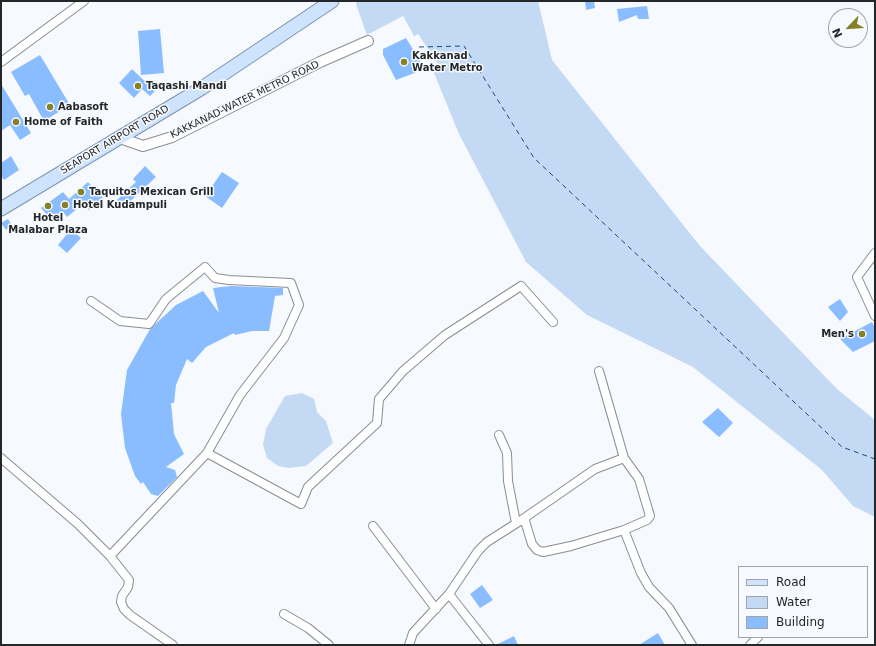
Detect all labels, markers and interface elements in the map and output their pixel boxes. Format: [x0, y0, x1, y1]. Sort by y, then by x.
north arrow [828, 8, 868, 48]
text: N [830, 26, 845, 40]
place label: Kakkanad Water Metro [412, 50, 483, 74]
marker: Kakkanad Water Metro [399, 57, 409, 67]
street label: KAKKANAD-WATER METRO ROAD [168, 59, 322, 141]
place label: Taqashi Mandi [146, 80, 227, 92]
marker: Taqashi Mandi [133, 81, 143, 91]
place label: Aabasoft [58, 101, 108, 113]
marker: Aabasoft [45, 102, 55, 112]
street label: SEAPORT AIRPORT ROAD [59, 103, 171, 177]
place label: Home of Faith [24, 116, 103, 128]
marker: Home of Faith [11, 117, 21, 127]
place label: Taquitos Mexican Grill [89, 186, 213, 198]
marker: Taquitos Mexican Grill [76, 187, 86, 197]
place label: Hotel Kudampuli [73, 199, 167, 211]
marker: Hotel Kudampuli [60, 200, 70, 210]
marker: Hotel Malabar Plaza [43, 201, 53, 211]
place label: Hotel Malabar Plaza [8, 212, 88, 236]
place label: Men's [821, 328, 854, 340]
marker: Men's [857, 329, 867, 339]
legend [738, 566, 868, 638]
text: Road [776, 575, 806, 589]
text: Water [776, 595, 811, 609]
text: Building [776, 615, 825, 629]

